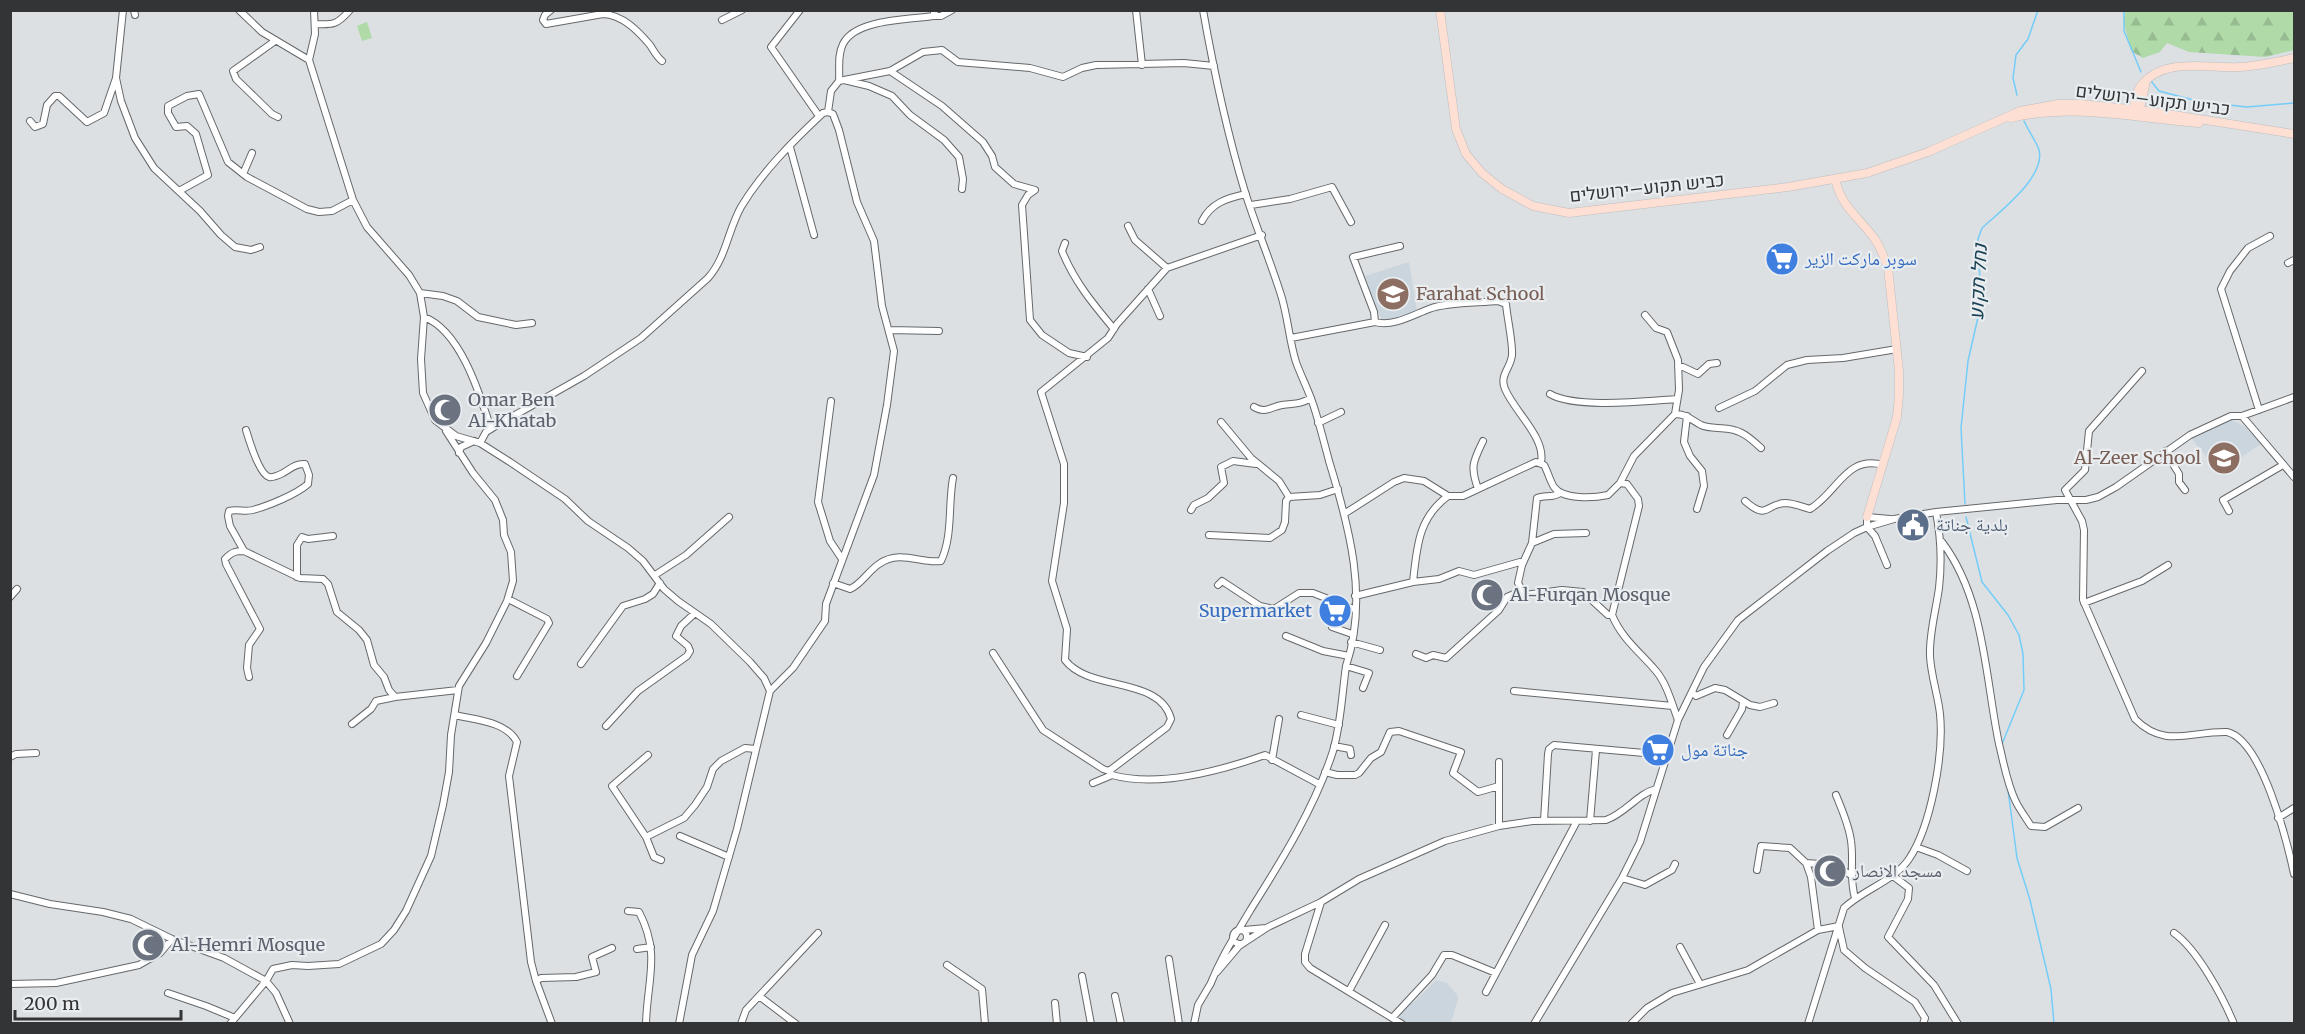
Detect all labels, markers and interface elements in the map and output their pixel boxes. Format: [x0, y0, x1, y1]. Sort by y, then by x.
street label: כביש תקוע–ירושלים [2074, 79, 2232, 120]
street label: כביש תקוע–ירושלים [1568, 168, 1726, 207]
supermarket icon: سوبر ماركت الزير [1764, 241, 1800, 277]
water label: נחל תקוע [1963, 241, 1992, 321]
place label: سوبر ماركت الزير [1804, 247, 1917, 270]
school or university icon: Farahat School [1375, 276, 1411, 312]
place label: Farahat School [1416, 282, 1545, 305]
place label: Omar Ben Al-Khatab [467, 388, 556, 432]
mosque icon: Omar Ben Al-Khatab [427, 392, 463, 428]
school or university icon: Al-Zeer School [2206, 440, 2242, 476]
place label: Al-Zeer School [2073, 446, 2201, 469]
public building icon: بلدية جناتة [1895, 507, 1931, 543]
place label: بلدية جناتة [1936, 513, 2008, 536]
mosque icon: Al-Furqan Mosque [1469, 577, 1505, 613]
place label: Al-Furqan Mosque [1509, 583, 1670, 606]
supermarket icon: Supermarket [1317, 593, 1353, 629]
place label: Supermarket [1199, 599, 1312, 622]
supermarket icon: جناتة مول [1640, 732, 1676, 768]
place label: جناتة مول [1681, 738, 1748, 761]
mosque icon: مسجد الانصار [1812, 853, 1848, 889]
place label: مسجد الانصار [1852, 859, 1942, 882]
mosque icon: Al-Hemri Mosque [130, 927, 166, 963]
place label: Al-Hemri Mosque [170, 933, 325, 956]
scale bar [15, 983, 182, 1021]
text: 200 m [24, 992, 80, 1015]

